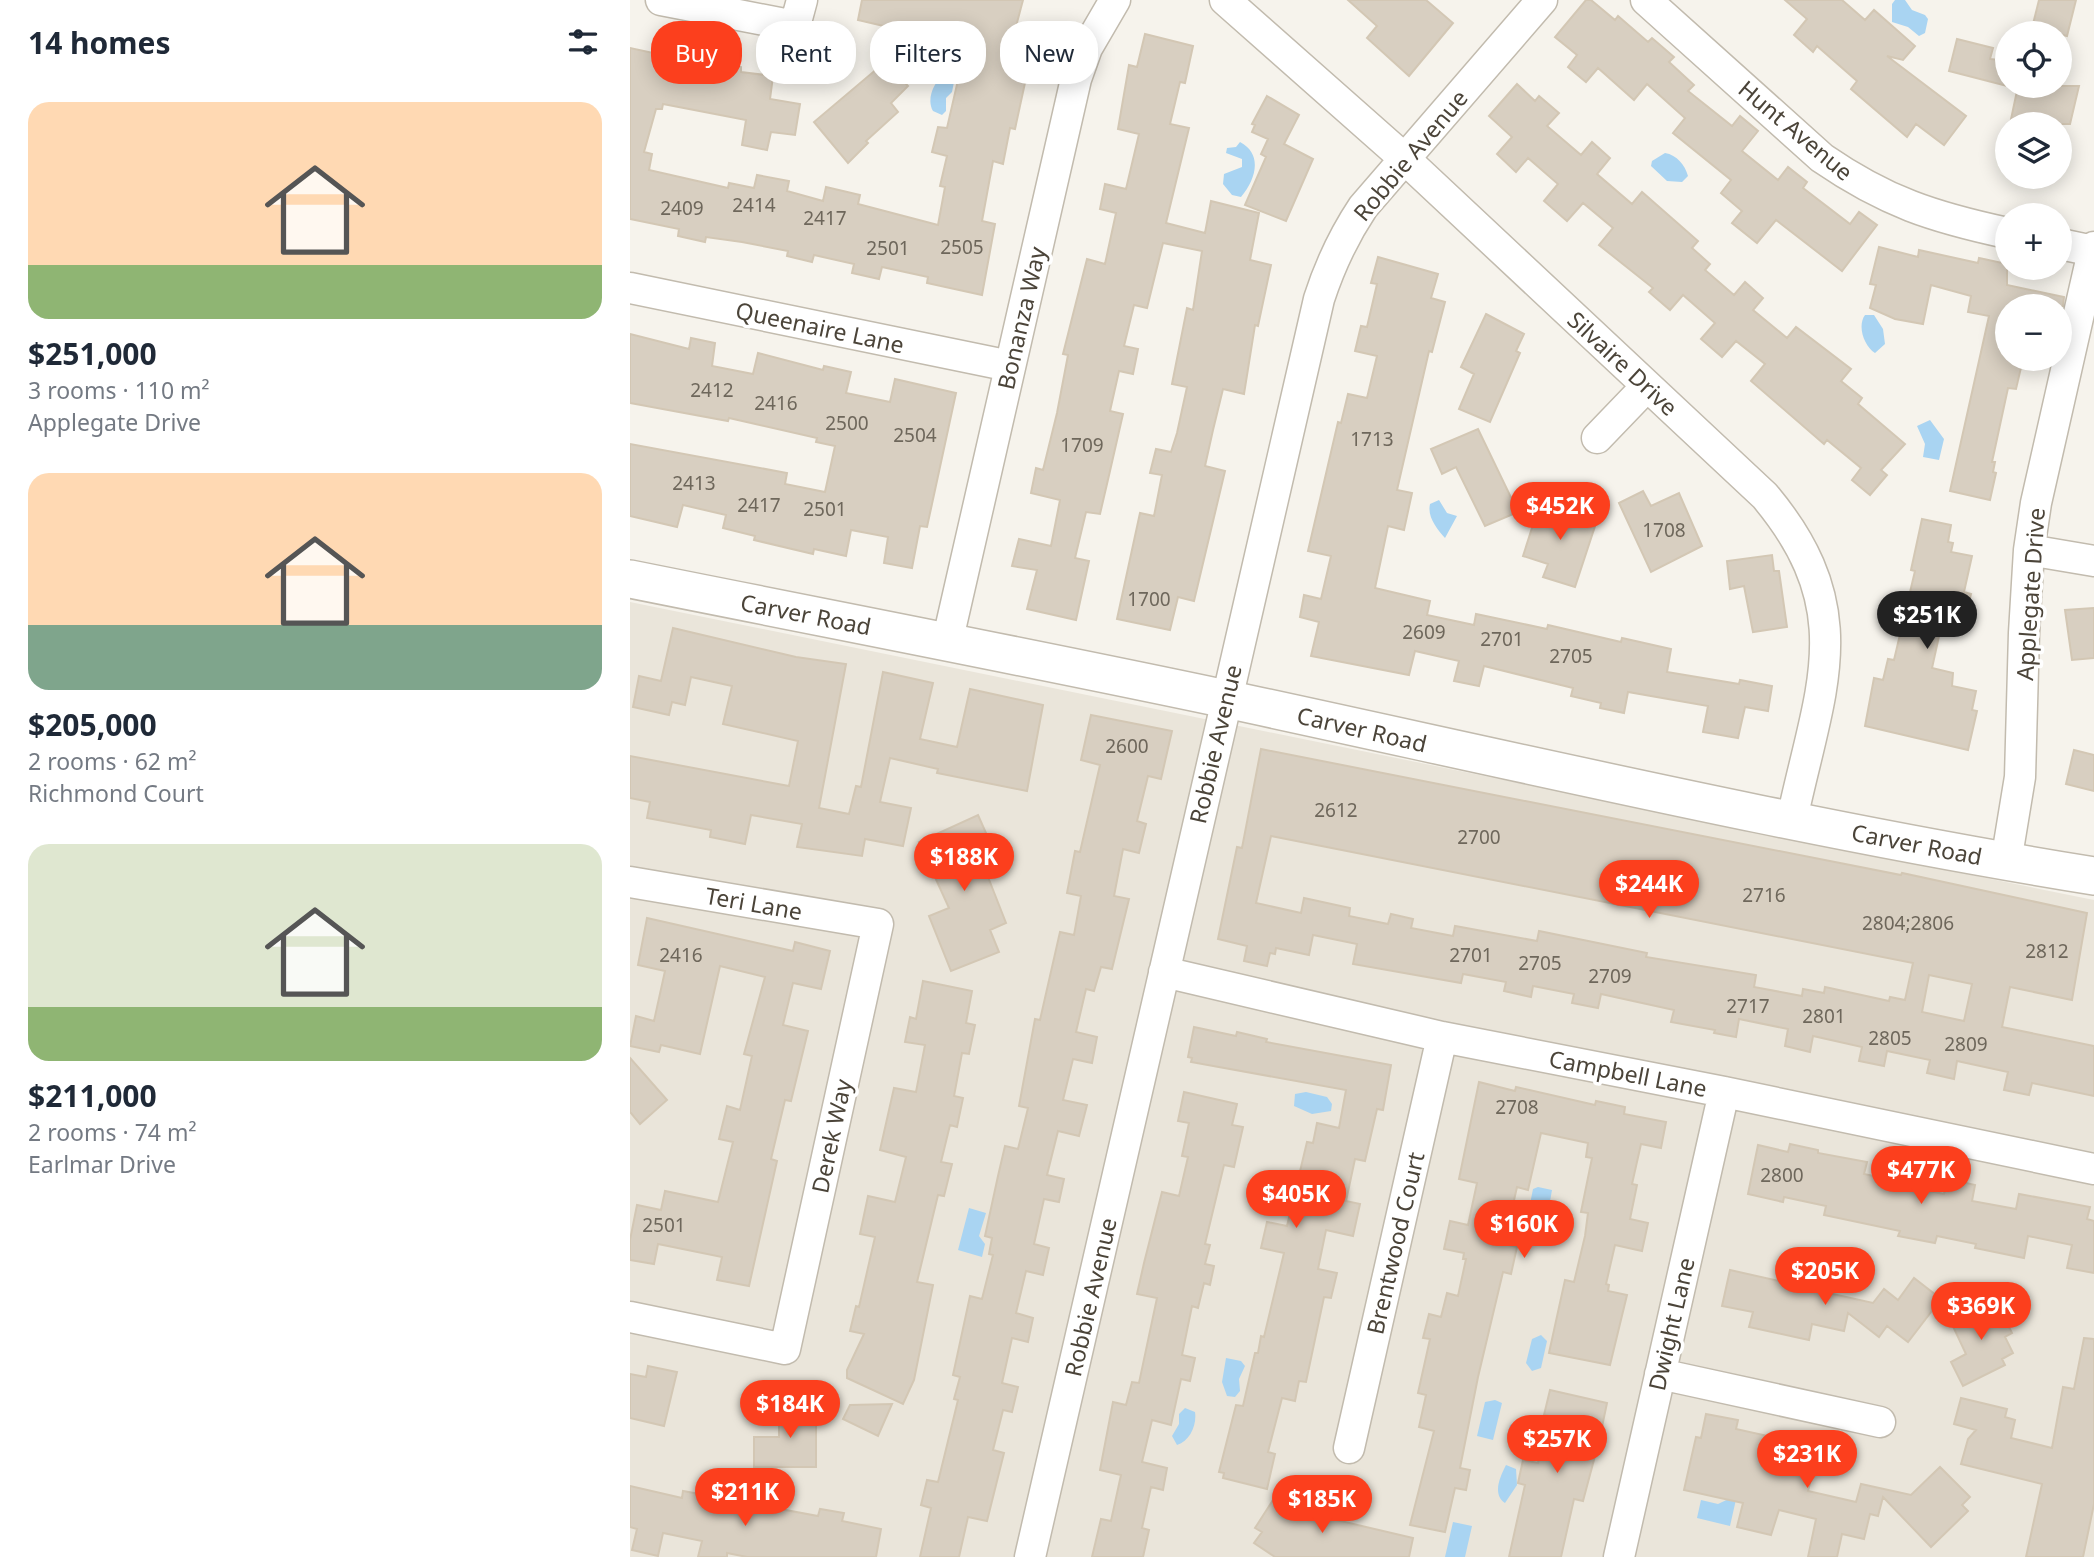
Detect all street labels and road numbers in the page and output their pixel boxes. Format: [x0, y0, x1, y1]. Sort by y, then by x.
street label: Hunt Avenue [1732, 73, 1860, 187]
street label: Robbie Avenue [1346, 83, 1474, 227]
street label: Bonanza Way [989, 243, 1053, 392]
street label: Queenaire Lane [733, 294, 907, 360]
street label: Silvaire Drive [1561, 304, 1685, 422]
street label: Applegate Drive [2008, 507, 2052, 681]
street label: Carver Road [738, 586, 874, 642]
street label: Robbie Avenue [1181, 661, 1249, 827]
street label: Carver Road [1294, 699, 1430, 759]
street label: Carver Road [1849, 816, 1985, 872]
street label: Teri Lane [703, 879, 805, 927]
street label: Campbell Lane [1546, 1042, 1710, 1104]
street label: Derek Way [803, 1076, 859, 1196]
street label: Brentwood Court [1358, 1149, 1432, 1337]
street label: Robbie Avenue [1056, 1214, 1124, 1380]
street label: Dwight Lane [1640, 1254, 1702, 1394]

